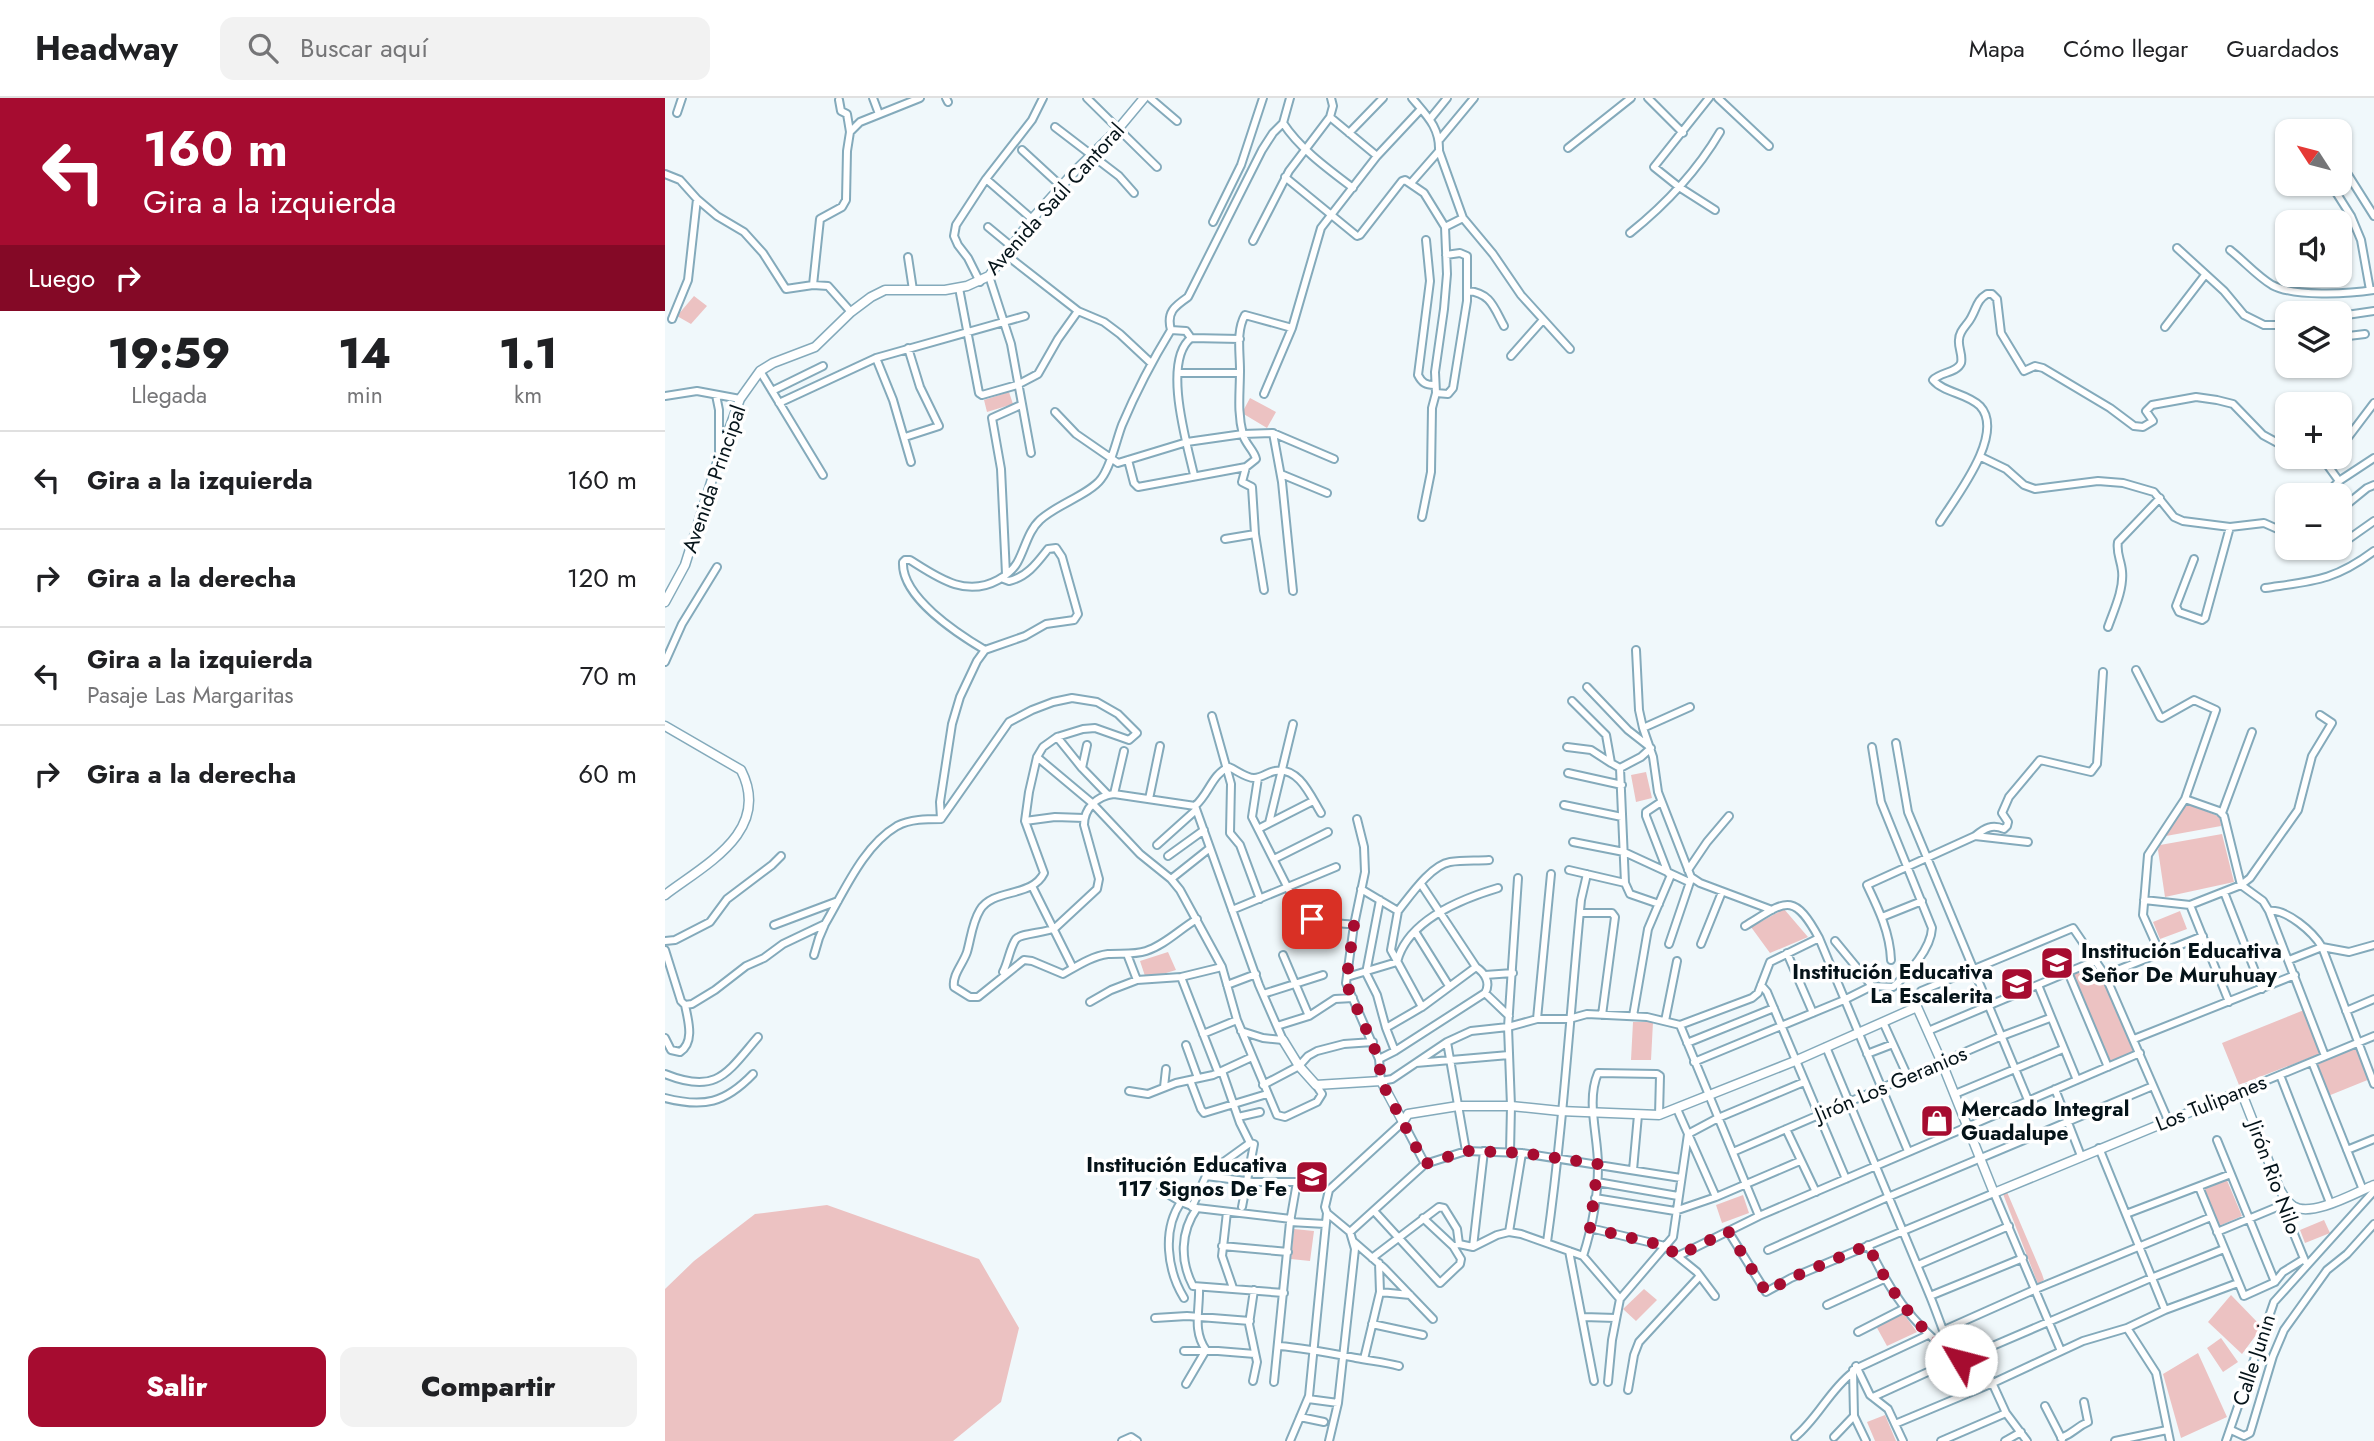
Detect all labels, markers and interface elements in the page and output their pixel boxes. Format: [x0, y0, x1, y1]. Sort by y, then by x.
search box [220, 17, 710, 80]
text: Headway [35, 25, 178, 72]
icon: search [244, 29, 282, 67]
text: Buscar aquí [300, 29, 428, 67]
text: Mapa [1969, 31, 2025, 66]
text: Cómo llegar [2063, 31, 2188, 66]
text: Guardados [2226, 31, 2339, 66]
text: 160 m [143, 114, 288, 184]
street label: Avenida Saúl Cantoral [979, 116, 1131, 282]
north arrow [2275, 119, 2352, 196]
map controls [2275, 119, 2352, 560]
icon: left [28, 126, 119, 217]
text: Gira a la izquierda [143, 179, 396, 225]
button: sound [2275, 210, 2352, 287]
text: Luego [28, 259, 95, 297]
icon: right [109, 259, 147, 297]
button: layers [2275, 301, 2352, 378]
text: 19:59 [108, 323, 230, 384]
text: 14 [338, 323, 391, 384]
text: 1.1 [499, 323, 557, 384]
text: Llegada [131, 378, 207, 412]
text: min [347, 378, 383, 412]
text: km [514, 378, 542, 412]
button: + [2275, 392, 2352, 469]
street label: Avenida Principal [675, 401, 753, 557]
icon: left [28, 461, 66, 499]
text: Gira a la izquierda [87, 461, 313, 499]
text: 160 m [567, 461, 637, 499]
button: − [2275, 483, 2352, 560]
icon: right [28, 559, 66, 597]
text: Gira a la derecha [87, 559, 296, 597]
text: 120 m [567, 559, 637, 597]
text: Gira a la izquierda [87, 640, 313, 678]
icon: left [28, 657, 66, 695]
text: 70 m [580, 657, 637, 695]
text: Pasaje Las Margaritas [87, 678, 294, 712]
icon: right [28, 755, 66, 793]
text: Gira a la derecha [87, 755, 296, 793]
text: 60 m [578, 755, 637, 793]
pin [1282, 889, 1342, 949]
icon: arrive [1293, 900, 1331, 938]
place label: Institución Educativa Señor De Muruhuay [2081, 936, 2282, 990]
school or university icon: Institución Educativa Señor De Muruhuay [2038, 944, 2076, 982]
place label: Institución Educativa La Escalerita [1792, 957, 1993, 1011]
school or university icon: Institución Educativa La Escalerita [1998, 965, 2036, 1003]
street label: Jirón Los Geranios [1808, 1038, 1972, 1131]
street label: Los Tulipanes [2151, 1067, 2271, 1139]
place label: Mercado Integral Guadalupe [1961, 1094, 2129, 1148]
shop icon: Mercado Integral Guadalupe [1918, 1102, 1956, 1140]
street label: Jirón Rio Nilo [2238, 1113, 2308, 1238]
place label: Institución Educativa 117 Signos De Fe [1086, 1150, 1287, 1204]
school or university icon: Institución Educativa 117 Signos De Fe [1293, 1158, 1331, 1196]
street label: Calle Junin [2225, 1310, 2283, 1410]
position arrow [1924, 1323, 1998, 1397]
button: Salir [28, 1347, 326, 1427]
button: Compartir [340, 1347, 637, 1427]

